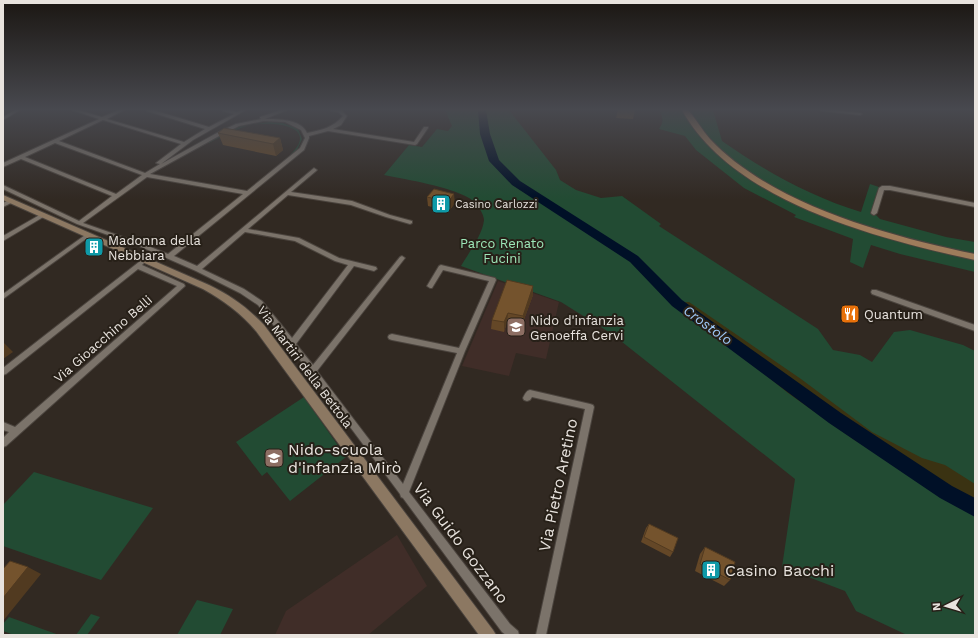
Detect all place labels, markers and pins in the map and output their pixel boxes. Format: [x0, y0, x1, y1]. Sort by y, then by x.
building icon: Casino Carlozzi [430, 193, 452, 215]
place label: Casino Carlozzi [455, 198, 538, 211]
place label: Madonna della Nebbiara [108, 233, 202, 263]
building icon: Madonna della Nebbiara [83, 236, 105, 258]
restaurant icon: Quantum [839, 303, 861, 325]
place label: Quantum [864, 307, 923, 322]
place label: Nido d'infanzia Genoeffa Cervi [530, 313, 625, 343]
school or university icon: Nido d'infanzia Genoeffa Cervi [505, 316, 527, 338]
place label: Nido-scuola d'infanzia Mirò [288, 440, 401, 477]
school or university icon: Nido-scuola d'infanzia Mirò [263, 447, 285, 469]
building icon: Casino Bacchi [700, 559, 722, 581]
place label: Casino Bacchi [725, 561, 834, 580]

